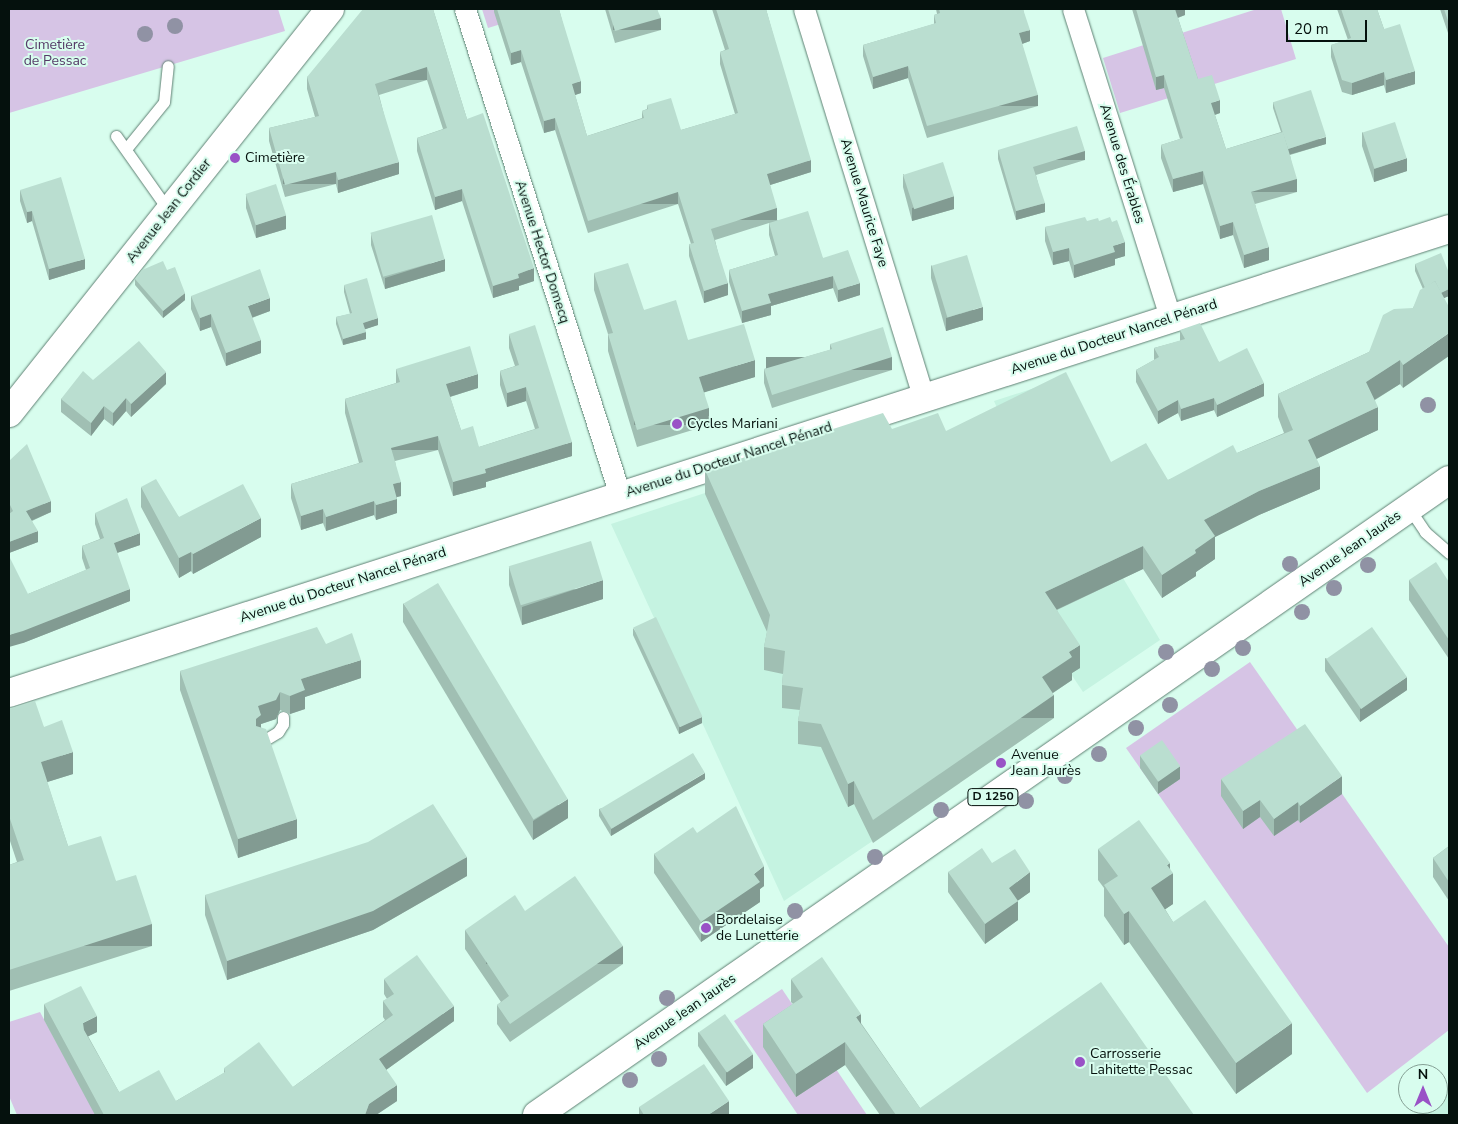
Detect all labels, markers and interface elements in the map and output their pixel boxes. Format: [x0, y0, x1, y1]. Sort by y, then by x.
scale bar [1288, 10, 1369, 42]
text: 20 m [1294, 19, 1329, 39]
park label: Cimetière de Pessac [24, 37, 86, 70]
street label: Avenue des Érables [1096, 102, 1148, 226]
street label: Avenue Maurice Faye [836, 137, 892, 269]
place label: Cimetière [245, 150, 305, 166]
marker: Cimetière [229, 152, 241, 164]
street label: Avenue Jean Cordier [123, 156, 215, 266]
street label: Avenue Hector Domecq [511, 178, 573, 326]
street label: Avenue du Docteur Nancel Pénard [1009, 296, 1219, 378]
place label: Cycles Mariani [687, 416, 778, 432]
marker: Cycles Mariani [671, 418, 683, 430]
street label: Avenue du Docteur Nancel Pénard [624, 419, 834, 501]
street label: Avenue Jean Jaurès [1296, 507, 1404, 591]
street label: Avenue du Docteur Nancel Pénard [238, 544, 448, 626]
place label: Avenue Jean Jaurès [1011, 747, 1081, 780]
marker: Avenue Jean Jaurès [995, 757, 1007, 769]
road number: D 1250 [967, 788, 1019, 806]
place label: Bordelaise de Lunetterie [716, 912, 799, 944]
marker: Bordelaise de Lunetterie [700, 922, 712, 934]
street label: Avenue Jean Jaurès [631, 970, 739, 1054]
place label: Carrosserie Lahitette Pessac [1090, 1046, 1192, 1078]
marker: Carrosserie Lahitette Pessac [1074, 1056, 1086, 1068]
north arrow [1398, 1064, 1448, 1114]
text: N [1418, 1065, 1428, 1084]

